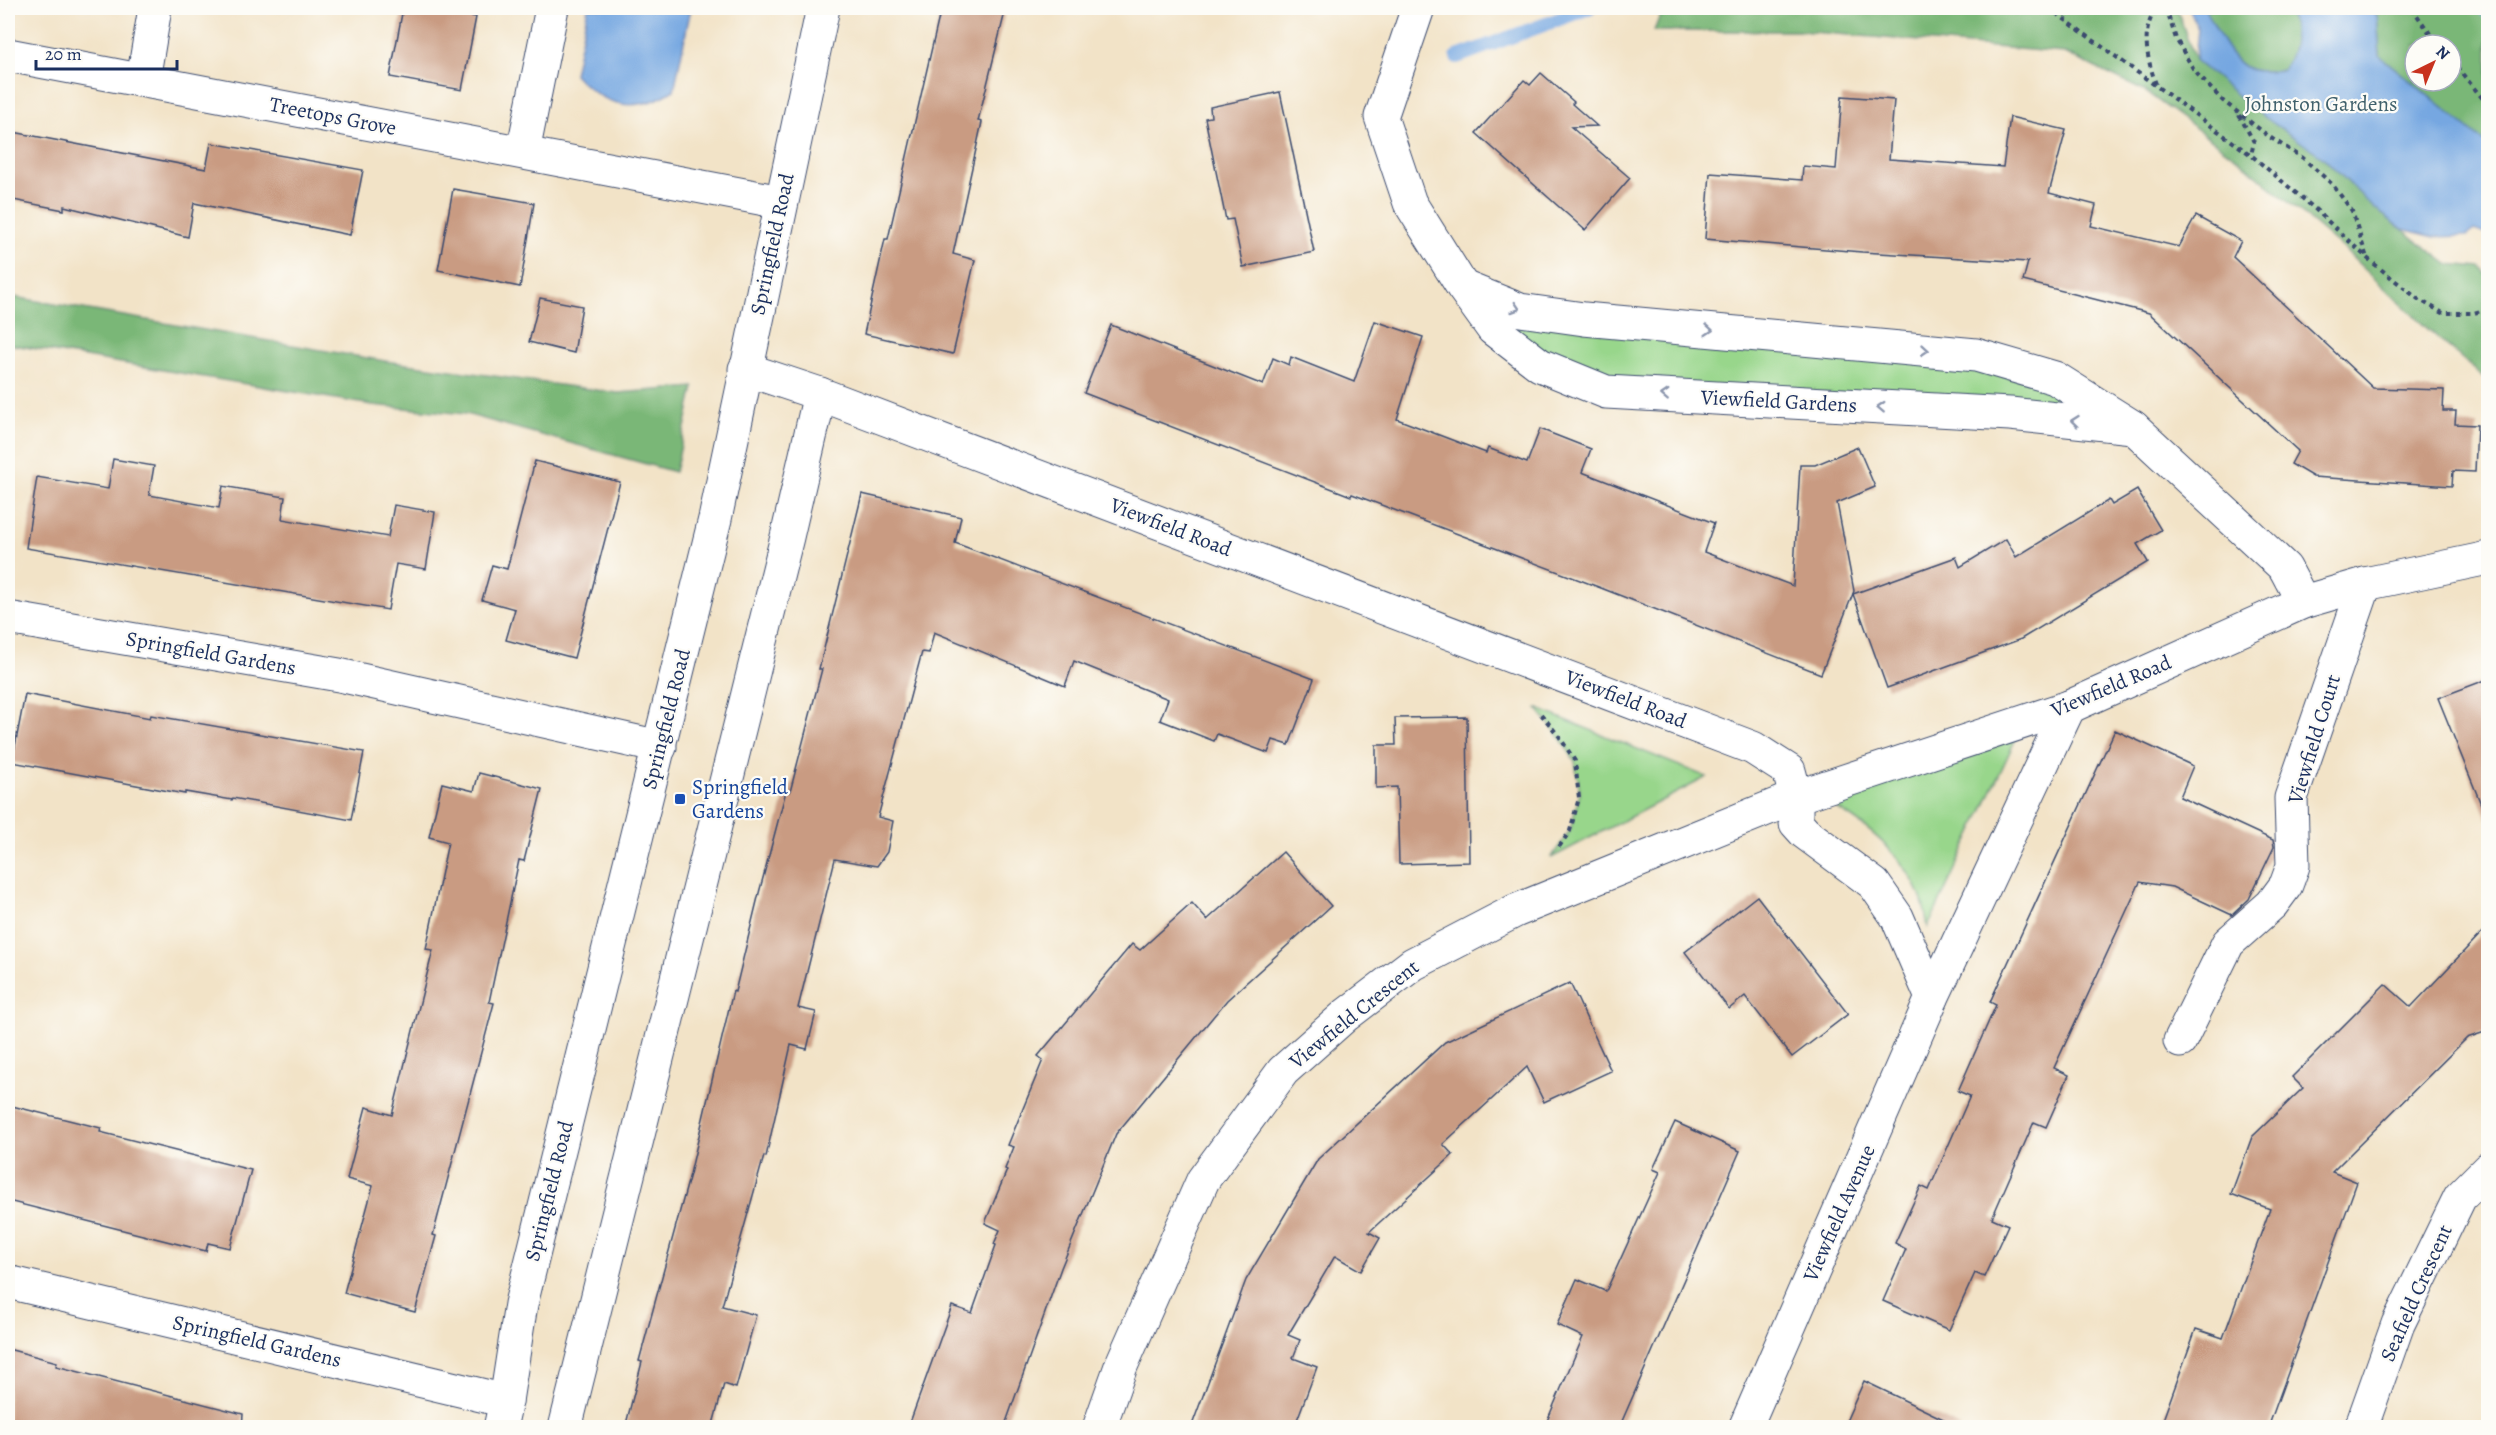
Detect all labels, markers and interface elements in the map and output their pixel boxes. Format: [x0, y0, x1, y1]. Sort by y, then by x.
scale bar [36, 33, 177, 71]
north arrow [2403, 33, 2463, 93]
text: N [2431, 41, 2455, 65]
text: 20 m [45, 42, 82, 66]
street label: Treetops Grove [267, 90, 399, 142]
park label: Johnston Gardens [2245, 90, 2397, 118]
street label: Springfield Road [743, 170, 801, 317]
one-way arrow [1510, 301, 1521, 313]
one-way arrow [1705, 323, 1714, 336]
one-way arrow [1920, 343, 1929, 356]
street label: Viewfield Gardens [1699, 383, 1858, 419]
one-way arrow [1661, 389, 1670, 402]
one-way arrow [1876, 400, 1885, 413]
one-way arrow [2071, 415, 2080, 428]
street label: Viewfield Road [1105, 491, 1236, 563]
street label: Springfield Gardens [124, 624, 298, 682]
street label: Springfield Road [635, 645, 697, 792]
street label: Viewfield Road [2046, 648, 2176, 724]
street label: Viewfield Road [1560, 663, 1691, 735]
street label: Viewfield Court [2281, 671, 2347, 808]
place label: Springfield Gardens [692, 773, 789, 825]
marker: Springfield Gardens [673, 792, 687, 806]
street label: Viewfield Crescent [1283, 953, 1425, 1076]
street label: Springfield Road [518, 1117, 580, 1264]
street label: Viewfield Avenue [1796, 1140, 1882, 1287]
street label: Seafield Crescent [2373, 1220, 2459, 1366]
street label: Springfield Gardens [170, 1308, 344, 1374]

